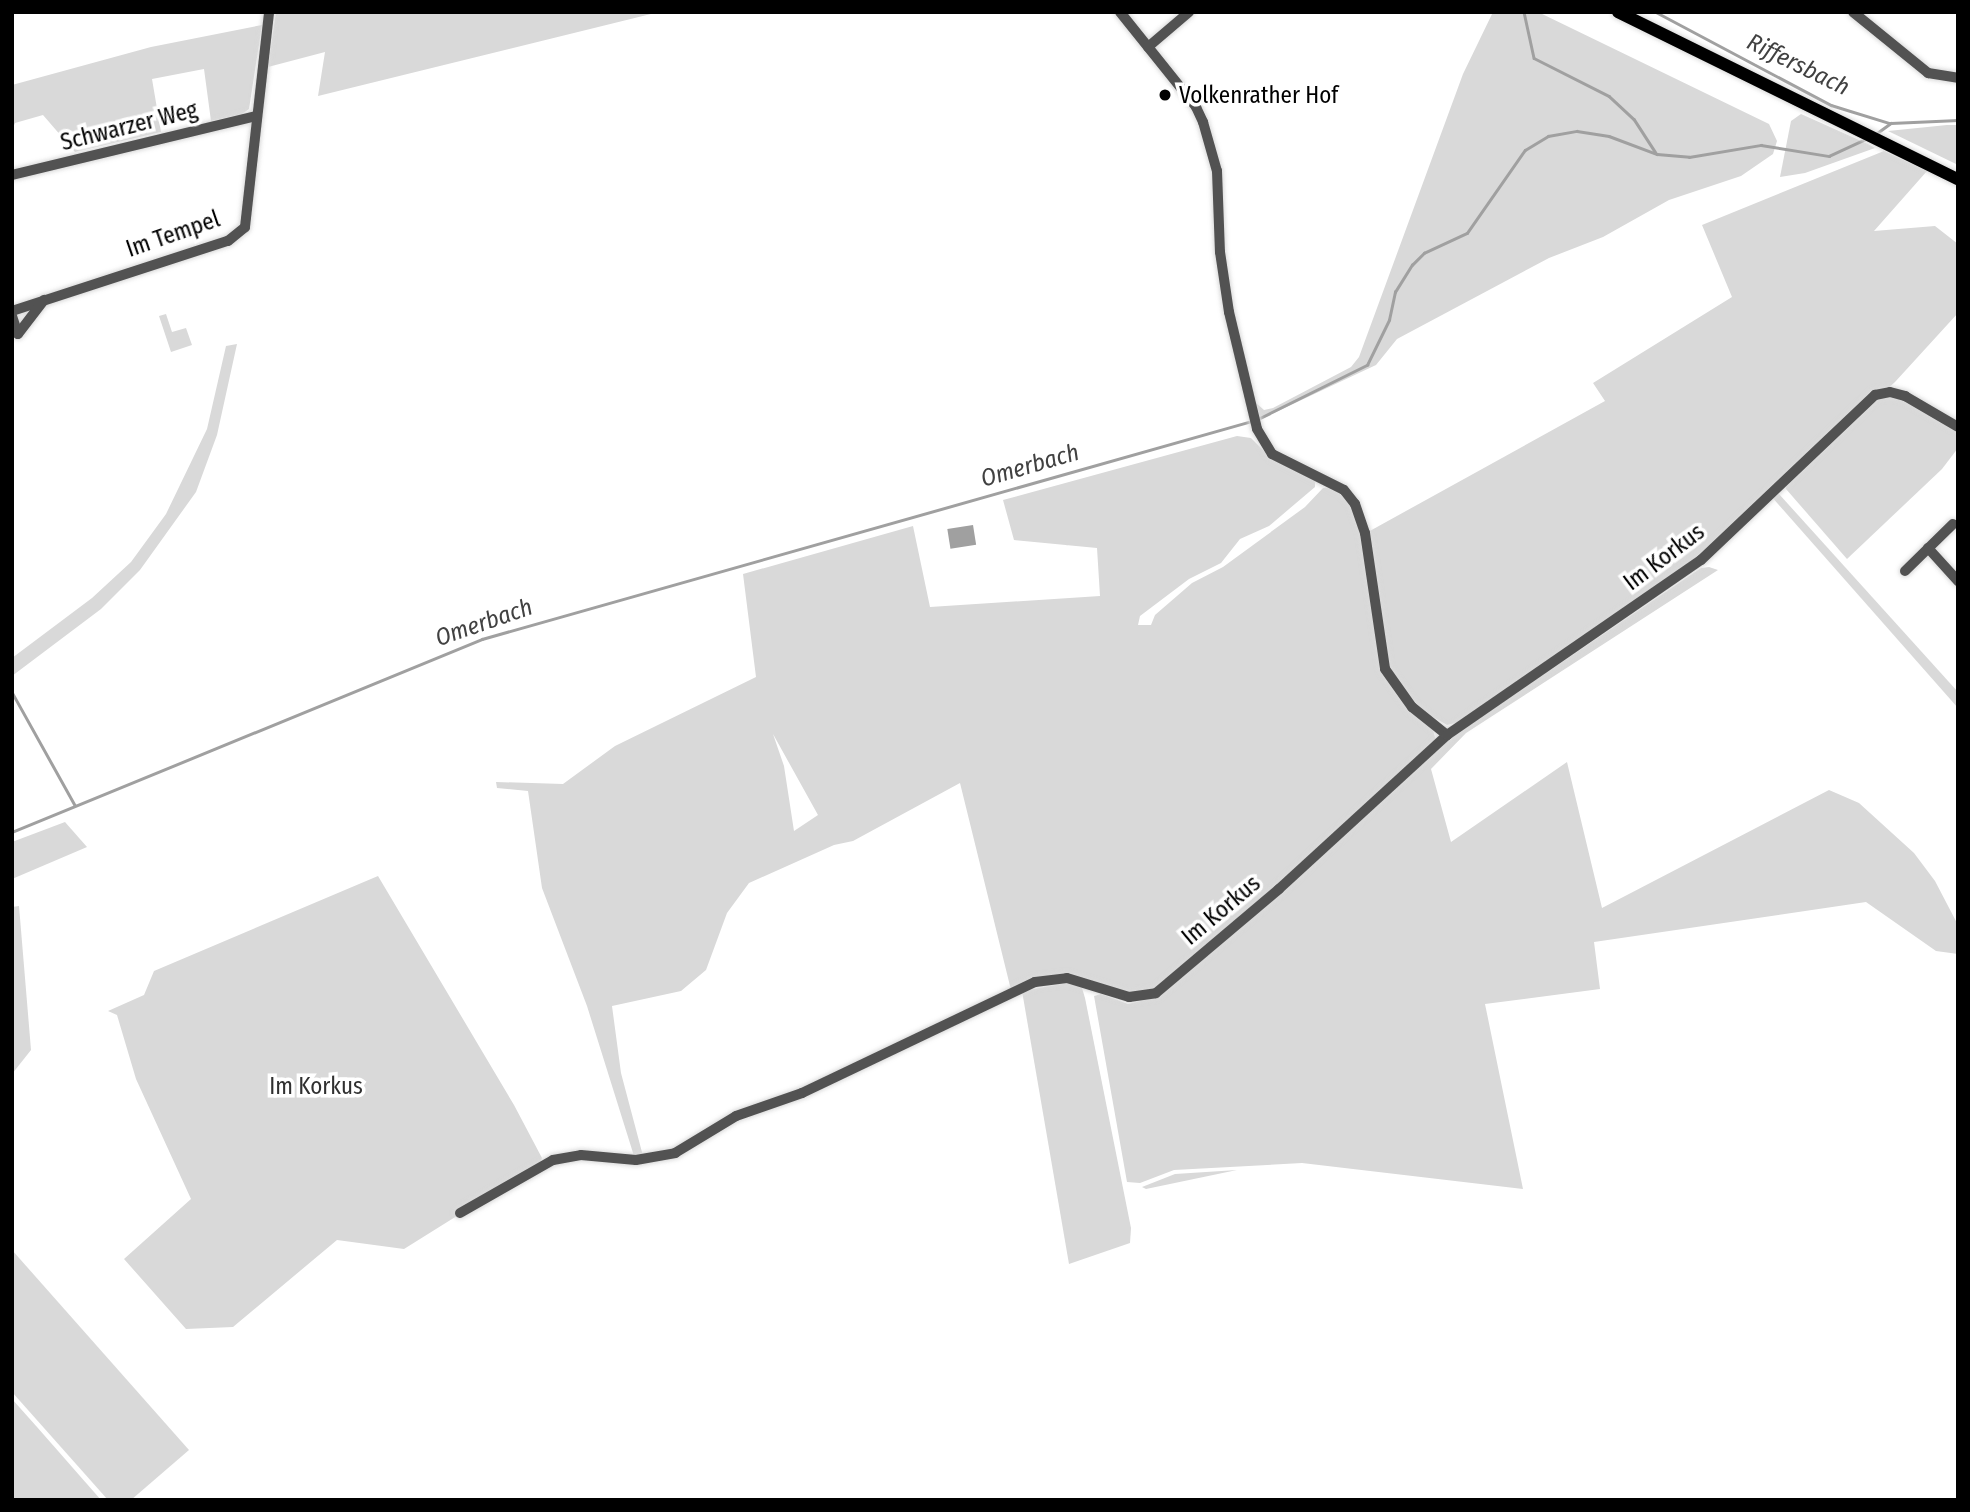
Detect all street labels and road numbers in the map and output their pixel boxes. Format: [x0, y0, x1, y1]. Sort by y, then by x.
street label: Schwarzer Weg [58, 96, 200, 156]
street label: Im Tempel [123, 205, 223, 263]
street label: Im Korkus [1618, 518, 1710, 596]
street label: Im Korkus [1176, 869, 1266, 951]

